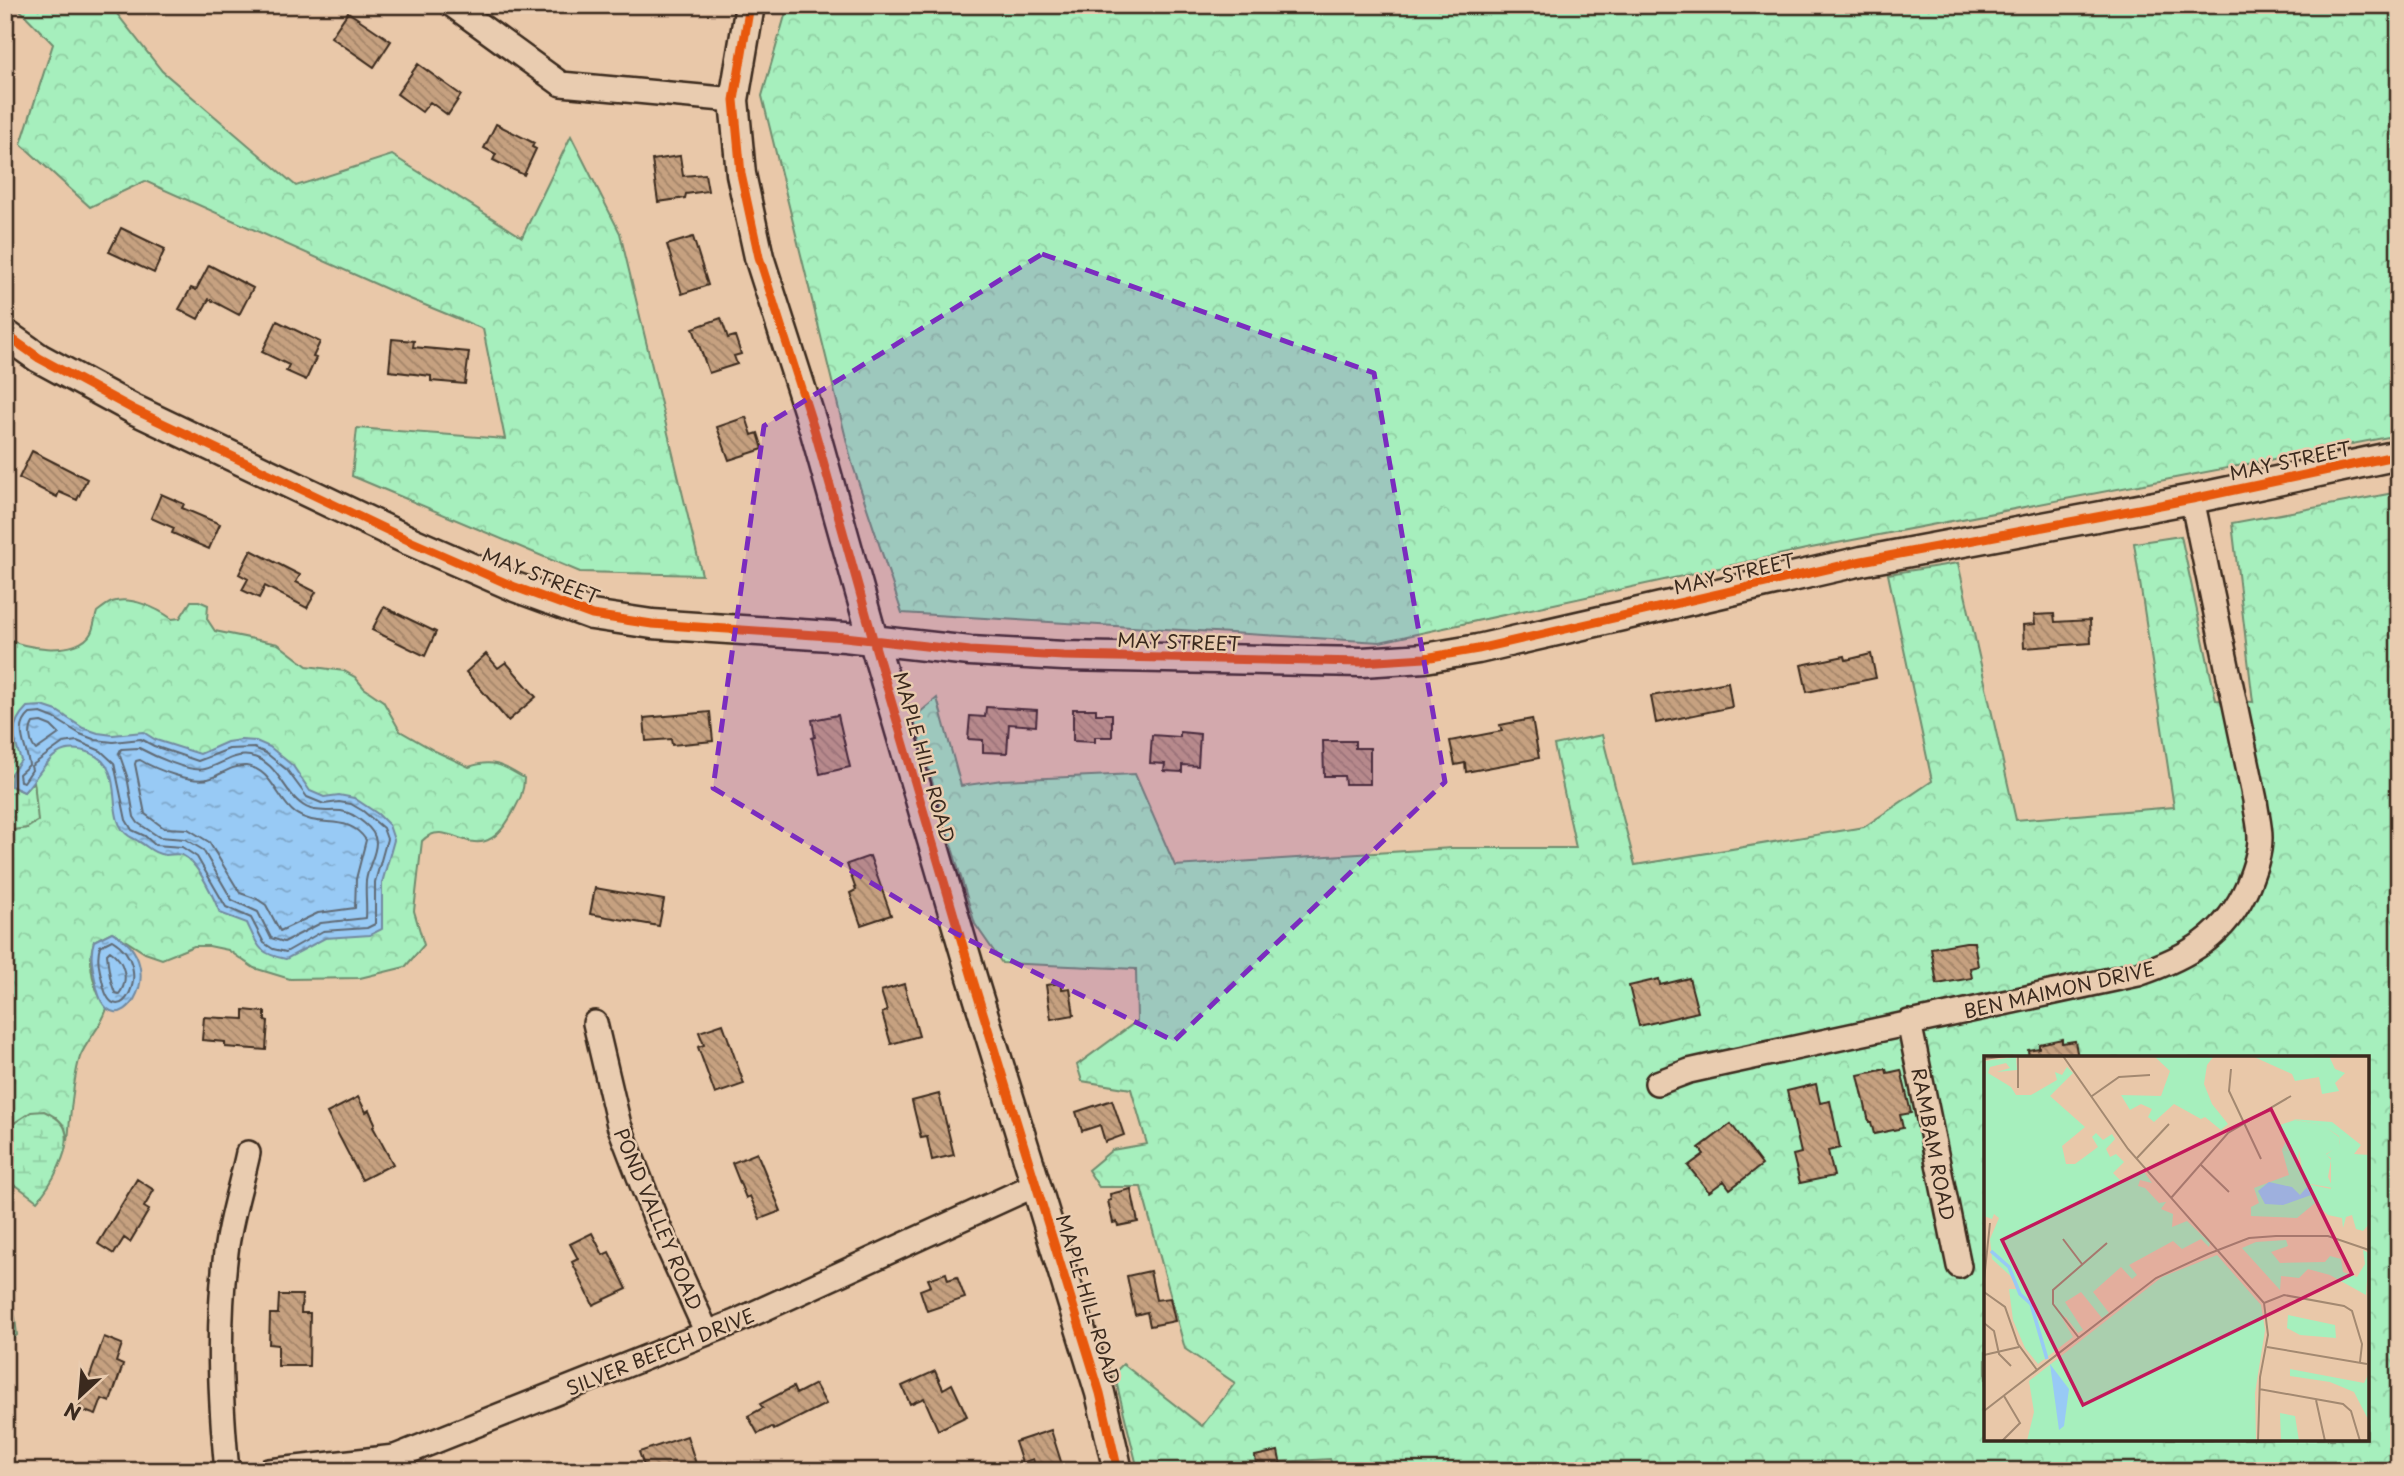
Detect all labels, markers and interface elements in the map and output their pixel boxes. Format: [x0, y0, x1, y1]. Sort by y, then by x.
street label: MAY STREET [2227, 433, 2353, 487]
street label: MAY STREET [478, 540, 604, 610]
street label: MAY STREET [1671, 545, 1797, 601]
street label: MAY STREET [1117, 625, 1241, 657]
street label: MAPLE HILL ROAD [887, 668, 963, 846]
street label: BEN MAIMON DRIVE [1961, 953, 2157, 1025]
inset map [1984, 1056, 2369, 1441]
street label: RAMBAM ROAD [1905, 1065, 1963, 1223]
street label: POND VALLEY ROAD [608, 1124, 710, 1314]
street label: MAPLE HILL ROAD [1050, 1210, 1128, 1388]
street label: SILVER BEECH DRIVE [562, 1300, 758, 1402]
north arrow [46, 1360, 116, 1430]
text: N [59, 1396, 85, 1428]

